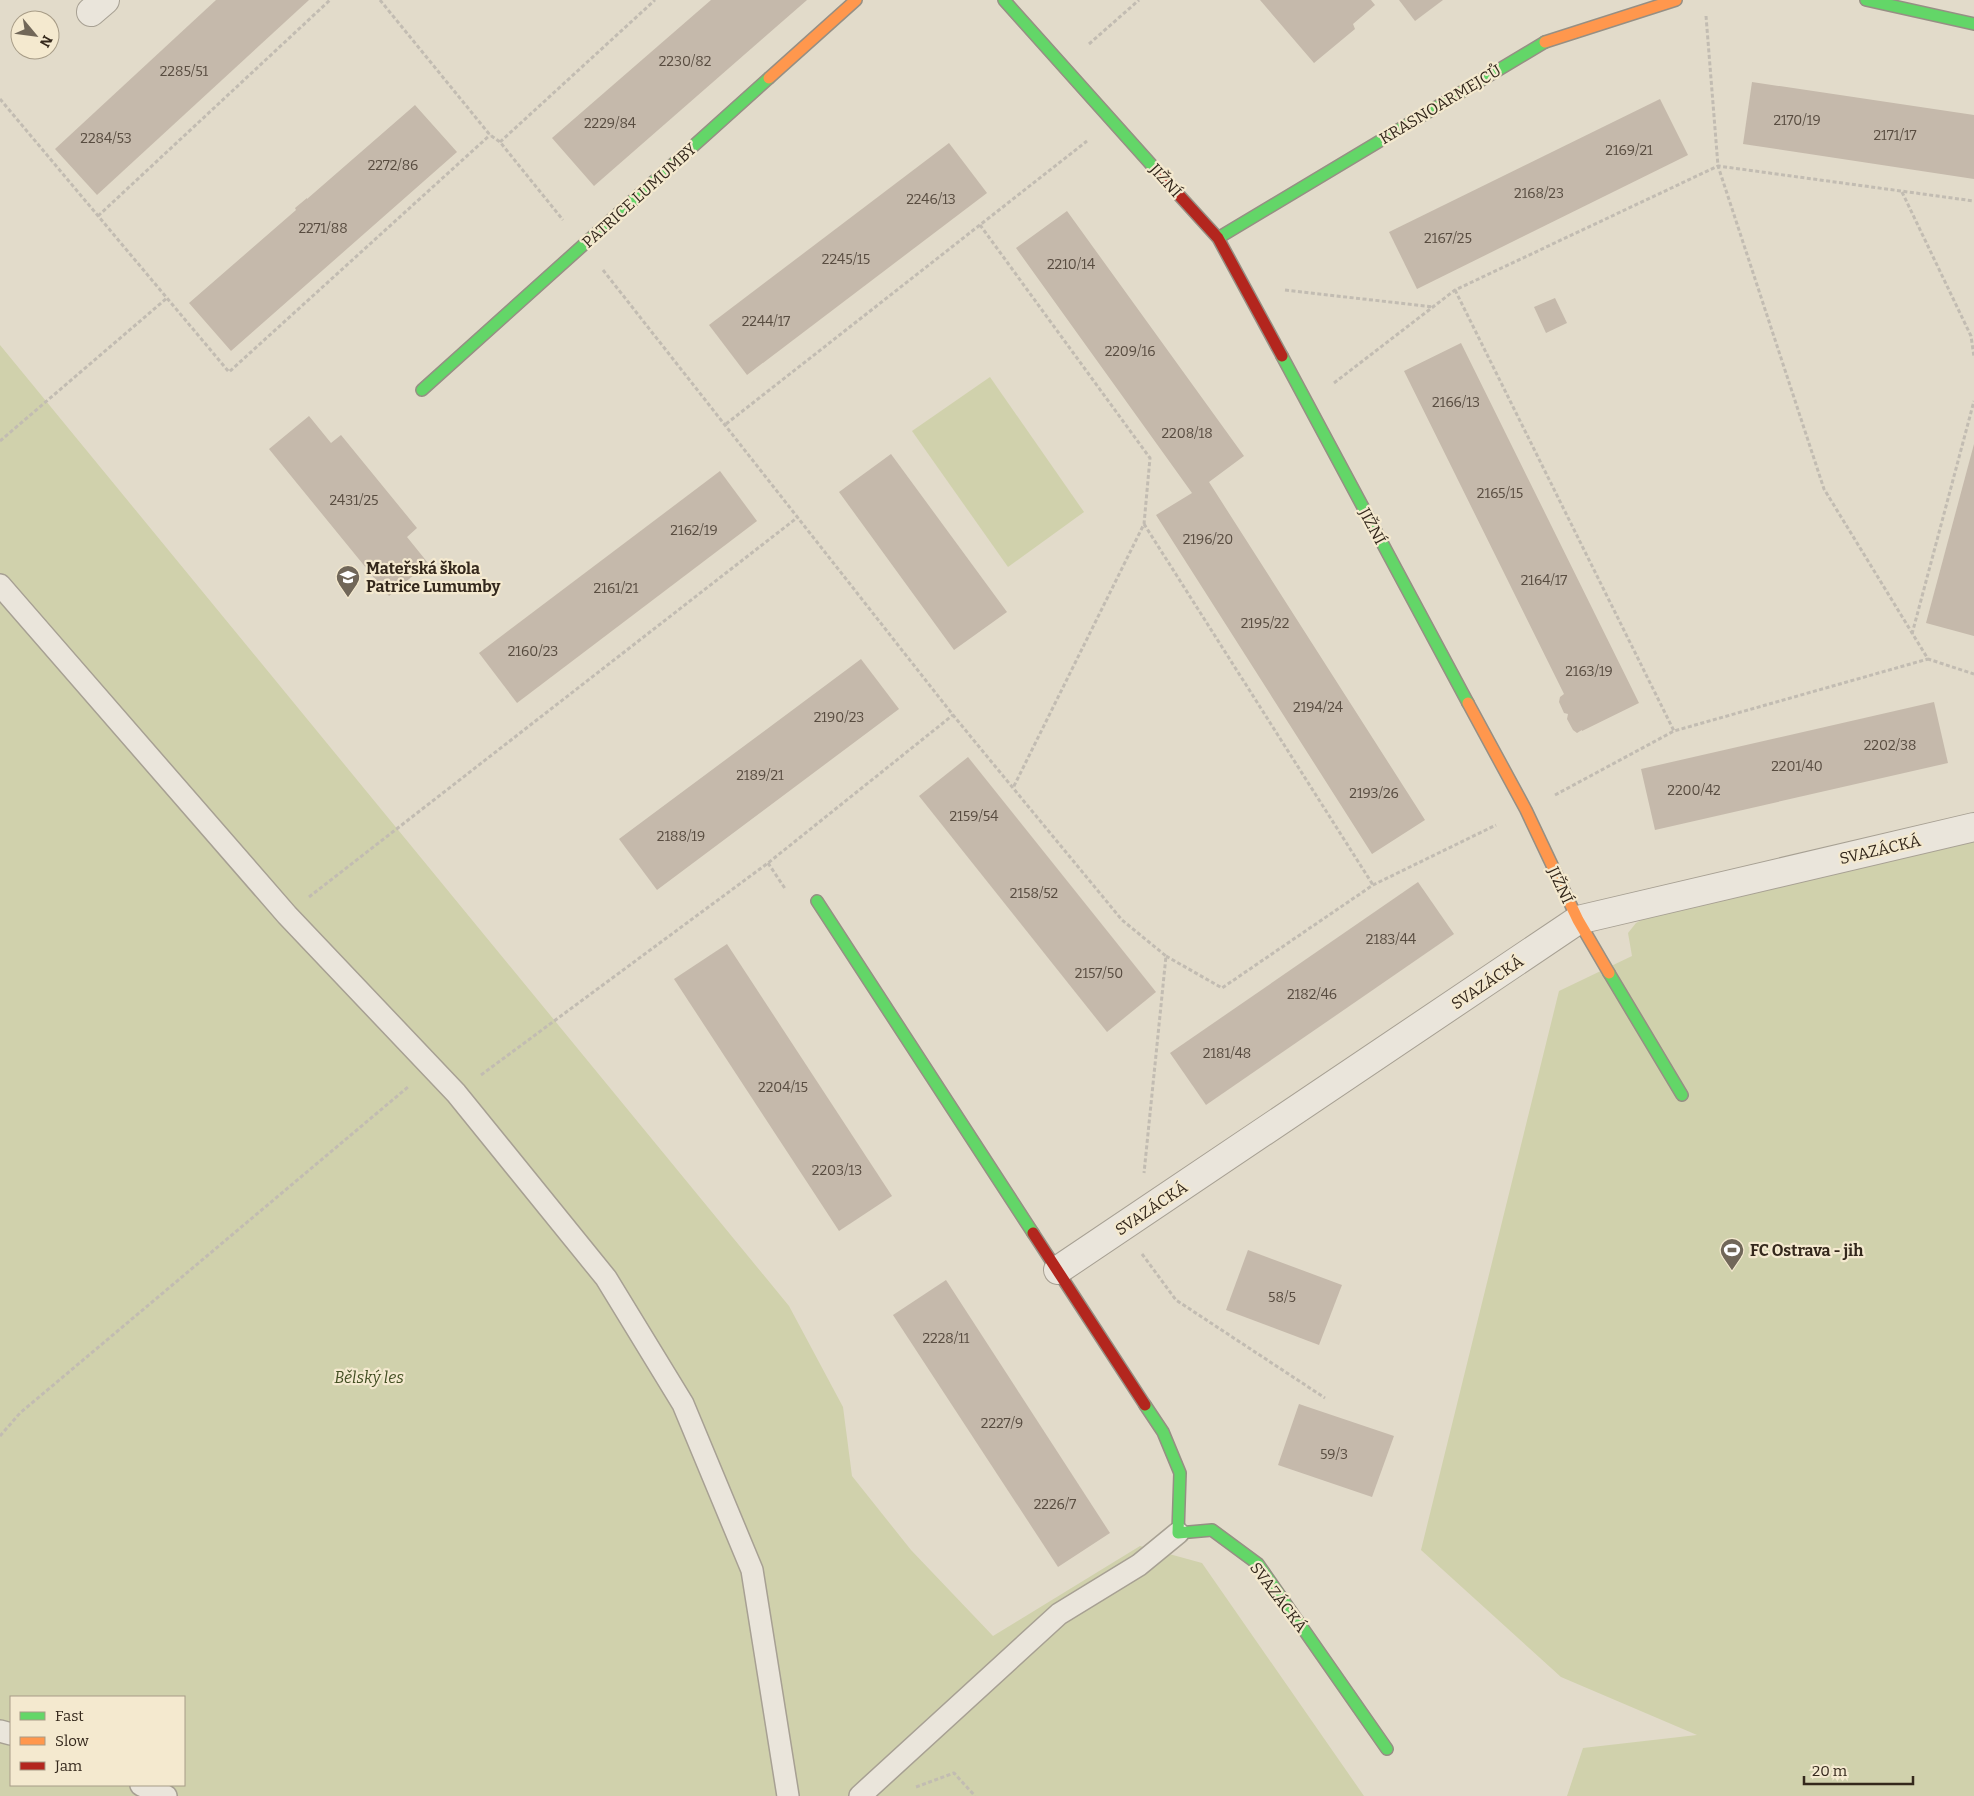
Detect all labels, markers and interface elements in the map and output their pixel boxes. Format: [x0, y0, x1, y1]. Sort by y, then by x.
north arrow [10, 10, 60, 60]
text: N [36, 32, 56, 50]
house number: 2230/82 [659, 53, 711, 70]
street label: KRASNOARMEJCŮ [1375, 60, 1505, 148]
house number: 2285/51 [160, 63, 209, 80]
house number: 2170/19 [1773, 112, 1821, 129]
house number: 2229/84 [584, 115, 636, 132]
house number: 2171/17 [1873, 127, 1917, 144]
house number: 2284/53 [80, 130, 132, 147]
street label: PATRICE LUMUMBY [578, 139, 701, 252]
house number: 2169/21 [1605, 142, 1653, 159]
house number: 2272/86 [368, 157, 418, 174]
street label: JIŽNÍ [1145, 158, 1186, 201]
house number: 2168/23 [1514, 185, 1564, 202]
house number: 2246/13 [906, 191, 956, 208]
house number: 2271/88 [298, 220, 348, 237]
house number: 2167/25 [1424, 230, 1472, 247]
house number: 2245/15 [822, 251, 870, 268]
house number: 2210/14 [1047, 256, 1095, 273]
house number: 2244/17 [742, 313, 790, 330]
house number: 2209/16 [1105, 343, 1155, 360]
house number: 2166/13 [1432, 394, 1480, 411]
house number: 2208/18 [1161, 425, 1213, 442]
house number: 2165/15 [1477, 485, 1523, 502]
house number: 2431/25 [329, 492, 379, 509]
street label: JIŽNÍ [1355, 503, 1391, 548]
house number: 2162/19 [670, 522, 718, 539]
house number: 2196/20 [1183, 531, 1233, 548]
place label: Mateřská škola Patrice Lumumby [366, 559, 501, 596]
school or university icon: Mateřská škola Patrice Lumumby [335, 564, 361, 598]
house number: 2164/17 [1521, 572, 1567, 589]
house number: 2161/21 [594, 580, 639, 597]
house number: 2195/22 [1241, 615, 1289, 632]
house number: 2160/23 [508, 643, 558, 660]
house number: 2163/19 [1565, 663, 1613, 680]
house number: 2194/24 [1293, 699, 1343, 716]
house number: 2190/23 [814, 709, 864, 726]
house number: 2202/38 [1864, 737, 1916, 754]
house number: 2201/40 [1771, 758, 1823, 775]
house number: 2189/21 [736, 767, 784, 784]
house number: 2200/42 [1667, 782, 1721, 799]
house number: 2193/26 [1349, 785, 1399, 802]
house number: 2159/54 [950, 808, 998, 825]
house number: 2188/19 [657, 828, 705, 845]
street label: SVAZÁCKÁ [1837, 830, 1923, 868]
street label: JIŽNÍ [1543, 862, 1578, 907]
house number: 2158/52 [1010, 885, 1058, 902]
house number: 2183/44 [1366, 931, 1416, 948]
street label: SVAZÁCKÁ [1447, 950, 1527, 1013]
house number: 2157/50 [1075, 965, 1123, 982]
house number: 2182/46 [1287, 986, 1337, 1003]
house number: 2181/48 [1203, 1045, 1251, 1062]
house number: 2204/15 [758, 1079, 808, 1096]
house number: 2203/13 [812, 1162, 862, 1179]
street label: SVAZÁCKÁ [1111, 1176, 1191, 1239]
sports icon: FC Ostrava - jih [1719, 1237, 1745, 1271]
place label: FC Ostrava - jih [1750, 1241, 1863, 1260]
house number: 58/5 [1268, 1289, 1296, 1306]
house number: 2228/11 [922, 1330, 970, 1347]
park label: Bělský les [334, 1368, 404, 1387]
house number: 2227/9 [981, 1415, 1023, 1432]
house number: 59/3 [1320, 1446, 1348, 1463]
house number: 2226/7 [1034, 1496, 1076, 1513]
street label: SVAZÁCKÁ [1246, 1558, 1312, 1637]
legend [10, 1696, 185, 1786]
text: Fast [55, 1707, 84, 1725]
text: Slow [55, 1732, 90, 1750]
scale bar [1804, 1754, 1913, 1786]
text: Jam [54, 1757, 83, 1775]
text: 20 m [1812, 1762, 1848, 1780]

